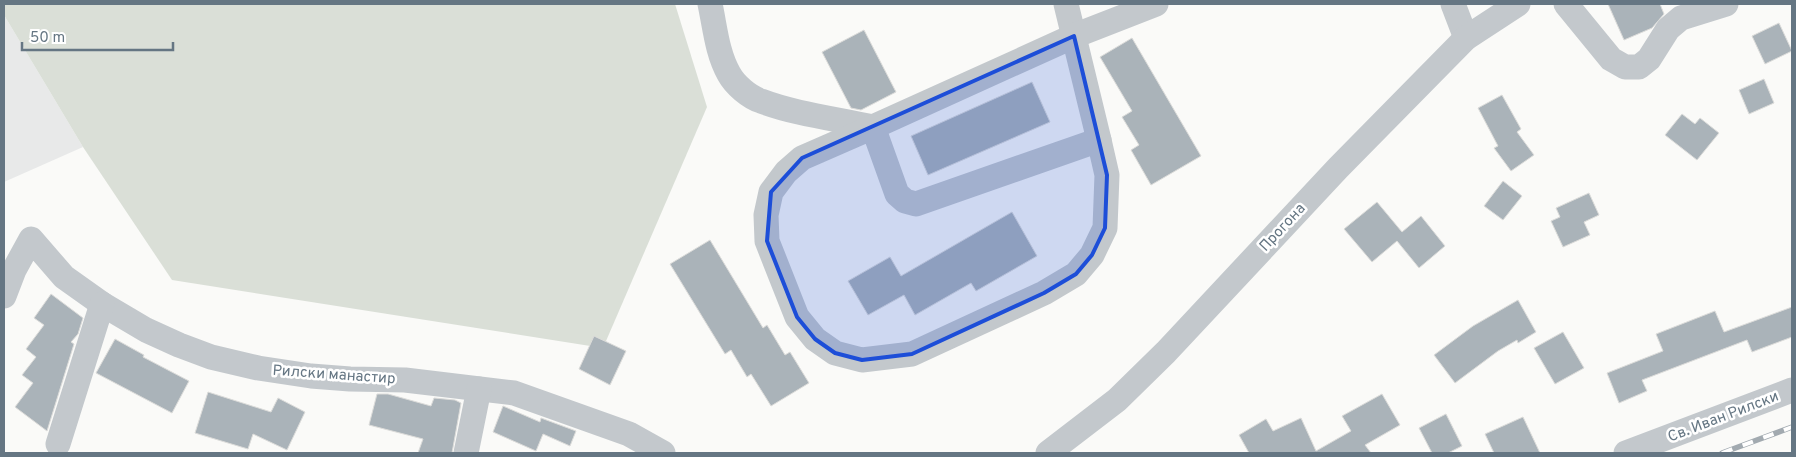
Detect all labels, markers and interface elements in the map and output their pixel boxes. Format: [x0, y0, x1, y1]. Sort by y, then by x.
scale bar [22, 20, 174, 52]
text: 50 m [30, 29, 65, 48]
street label: Прогона [1256, 200, 1310, 256]
street label: Рилски манастир [272, 362, 396, 389]
street label: Св. Иван Рилски [1665, 388, 1782, 447]

